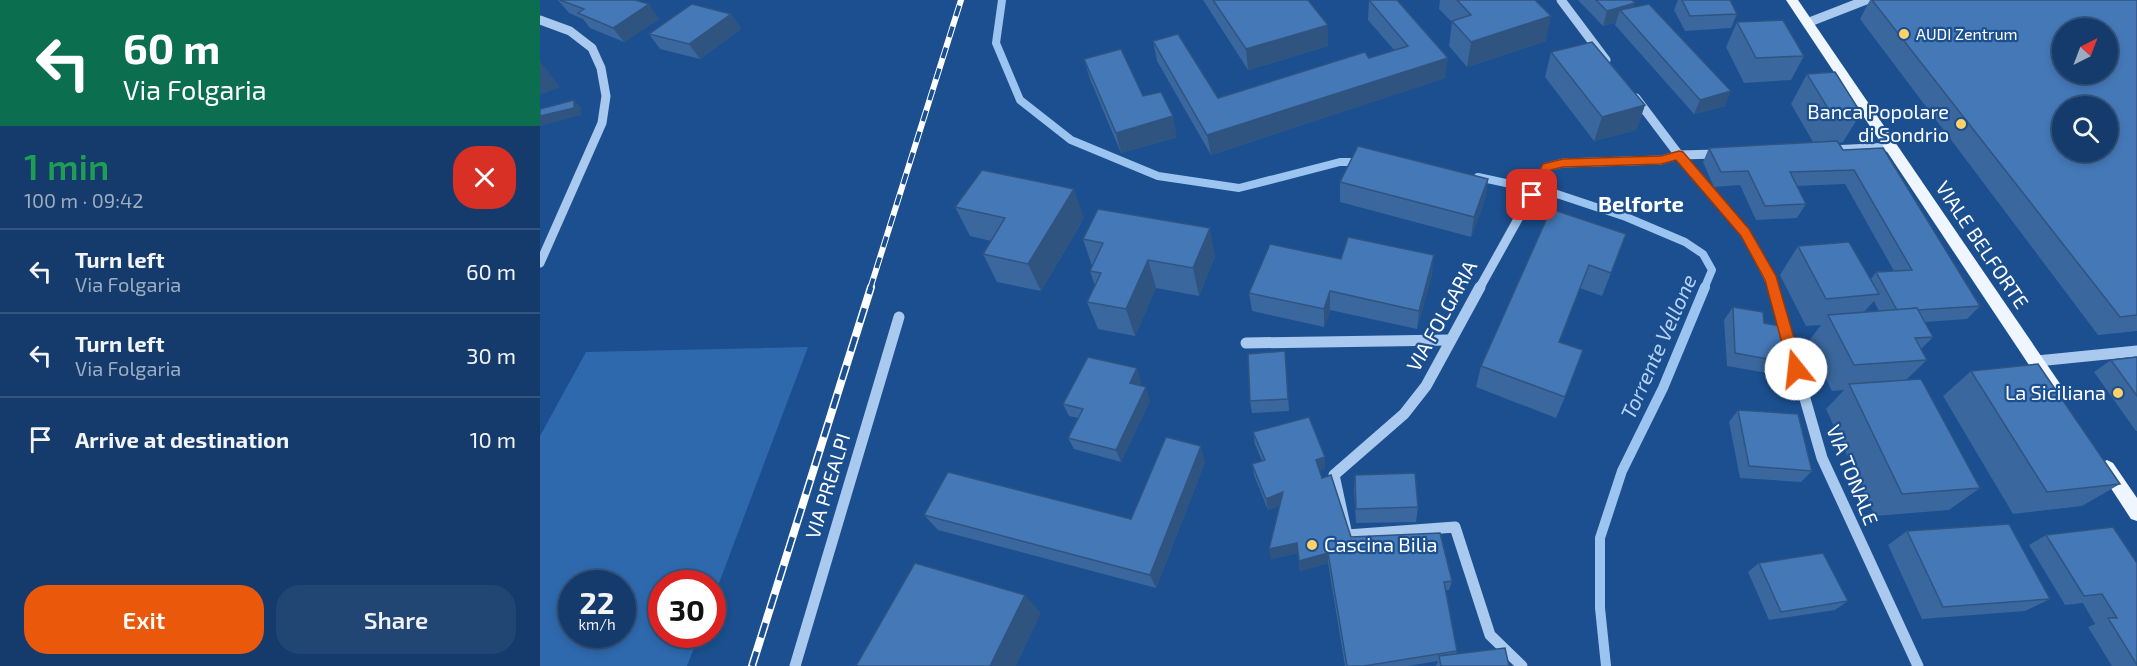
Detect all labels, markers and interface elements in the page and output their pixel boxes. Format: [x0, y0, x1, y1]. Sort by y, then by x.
north arrow [2052, 18, 2118, 84]
map controls [2052, 18, 2118, 162]
text: 60 m [123, 22, 220, 72]
icon: left [24, 24, 102, 102]
place label: AUDI Zentrum [1916, 24, 2018, 43]
marker: AUDI Zentrum [1897, 27, 1911, 41]
text: Via Folgaria [123, 73, 267, 105]
button: search [2052, 96, 2118, 162]
place label: Banca Popolare di Sondrio [1807, 99, 1949, 146]
marker: Banca Popolare di Sondrio [1954, 117, 1968, 131]
text: 1 min [24, 144, 109, 187]
button: close [453, 146, 516, 209]
pin [1506, 169, 1557, 220]
street label: VIALE BELFORTE [1931, 176, 2034, 313]
icon: arrive [1515, 178, 1548, 211]
text: 100 m · 09:42 [24, 188, 143, 212]
district label: Belforte [1598, 190, 1684, 216]
text: Turn left [75, 246, 164, 272]
icon: left [24, 255, 57, 288]
street label: VIA FOLGARIA [1401, 255, 1482, 375]
text: 60 m [466, 258, 516, 284]
water label: Torrente Vellone [1615, 270, 1701, 423]
text: Via Folgaria [75, 272, 181, 296]
text: Turn left [75, 330, 164, 356]
position arrow [1764, 337, 1828, 401]
icon: left [24, 339, 57, 372]
text: 30 m [466, 342, 516, 368]
text: Via Folgaria [75, 356, 181, 380]
place label: La Siciliana [2005, 380, 2106, 404]
marker: La Siciliana [2111, 386, 2125, 400]
street label: VIA TONALE [1822, 421, 1884, 528]
icon: arrive [24, 423, 57, 456]
text: Arrive at destination [75, 426, 289, 452]
text: 10 m [470, 426, 516, 452]
street label: VIA PREALPI [800, 430, 854, 541]
place label: Cascina Bilia [1324, 532, 1438, 556]
marker: Cascina Bilia [1305, 538, 1319, 552]
speed limit sign: 30 [648, 570, 726, 648]
text: 22 [580, 584, 614, 620]
button: Exit [24, 585, 264, 654]
button: Share [276, 585, 516, 654]
text: km/h [578, 615, 616, 633]

